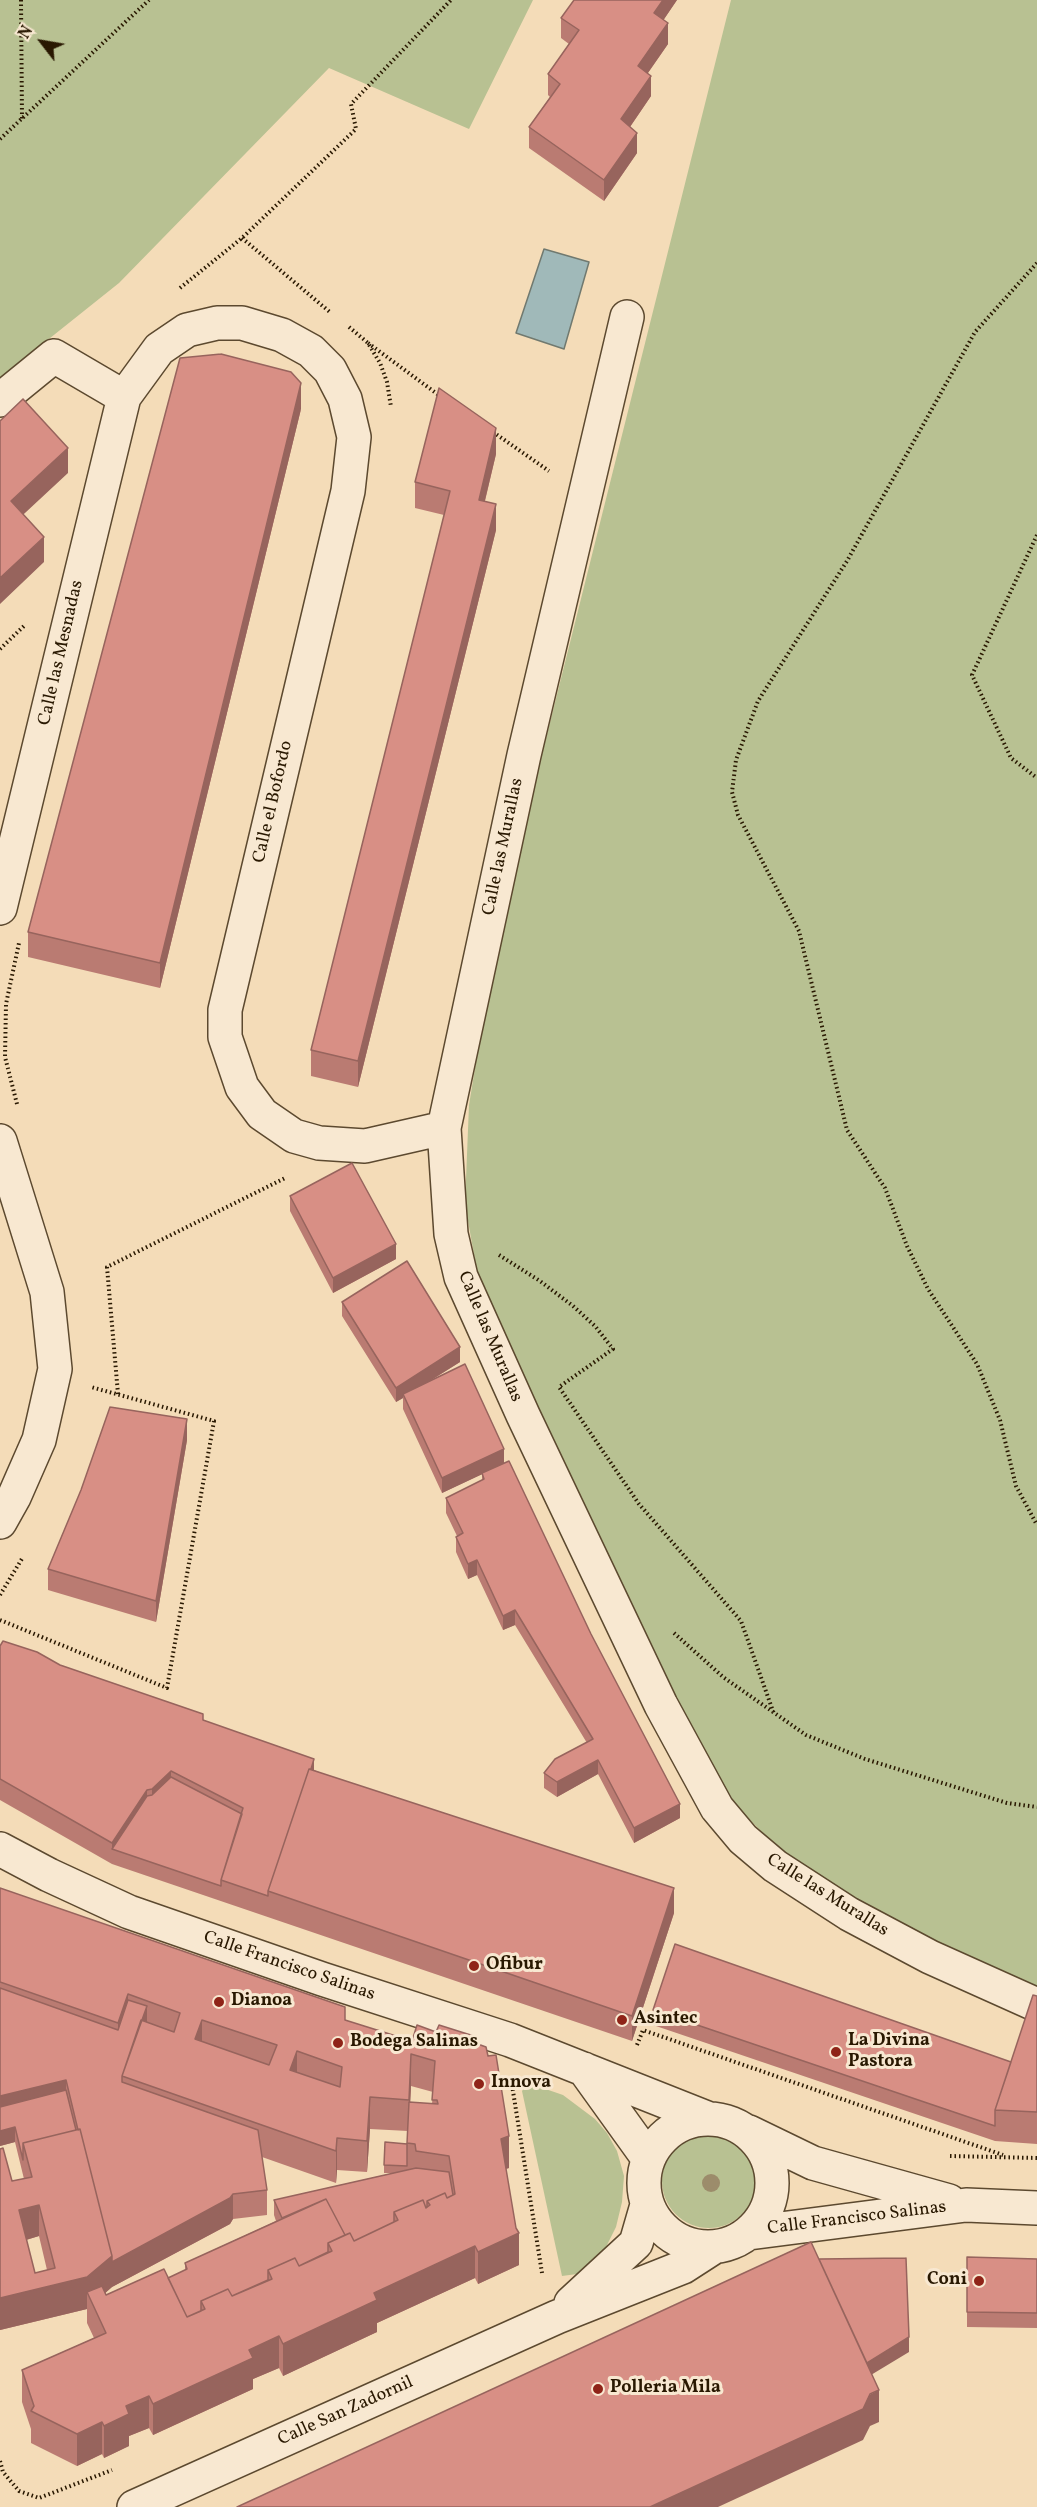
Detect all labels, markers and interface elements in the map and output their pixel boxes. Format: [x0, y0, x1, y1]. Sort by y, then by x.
north arrow [12, 12, 72, 72]
text: N [14, 22, 39, 43]
street label: Calle las Mesnadas [35, 578, 89, 728]
street label: Calle el Bofordo [249, 739, 299, 865]
street label: Calle las Murallas [479, 776, 529, 918]
street label: Calle las Murallas [452, 1268, 526, 1406]
street label: Calle las Murallas [762, 1850, 892, 1942]
street label: Calle Francisco Salinas [200, 1927, 378, 2007]
place label: Ofibur [486, 1955, 543, 1977]
marker: Ofibur [467, 1959, 481, 1973]
place label: Dianoa [231, 1991, 292, 2013]
marker: Dianoa [212, 1995, 226, 2009]
place label: Asintec [634, 2009, 697, 2031]
marker: Asintec [615, 2013, 629, 2027]
place label: La Divina Pastora [848, 2031, 930, 2074]
place label: Bodega Salinas [350, 2032, 478, 2054]
marker: Bodega Salinas [331, 2036, 345, 2050]
marker: La Divina Pastora [829, 2045, 843, 2059]
place label: Innova [491, 2073, 551, 2095]
marker: Innova [472, 2077, 486, 2091]
street label: Calle Francisco Salinas [766, 2197, 948, 2241]
place label: Coni [927, 2270, 967, 2292]
marker: Coni [972, 2274, 986, 2288]
street label: Calle San Zadornil [275, 2372, 417, 2452]
place label: Polleria Mila [610, 2378, 721, 2400]
marker: Polleria Mila [591, 2382, 605, 2396]

